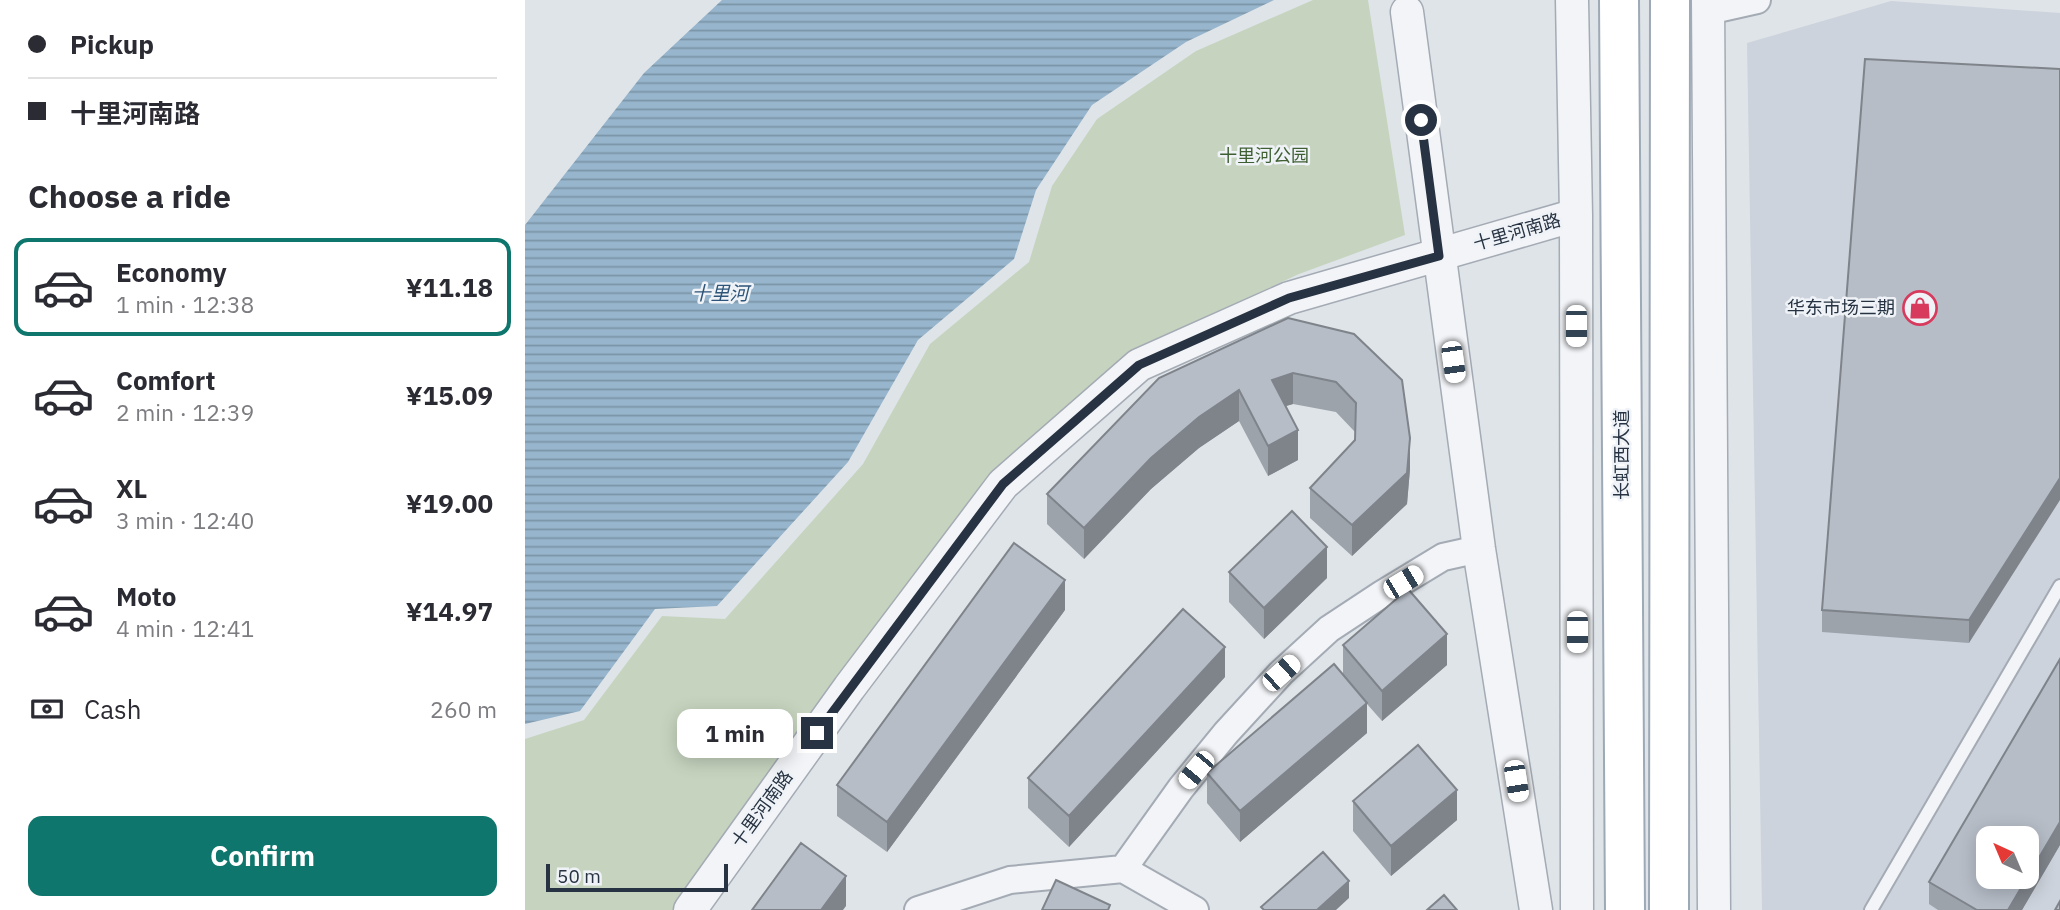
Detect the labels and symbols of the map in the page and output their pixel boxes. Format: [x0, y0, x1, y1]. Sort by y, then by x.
route start [1405, 104, 1437, 136]
park label: 十里河公园 [1219, 144, 1309, 167]
street label: 十里河南路 [1470, 208, 1563, 255]
water label: 十里河 [691, 281, 752, 305]
shop icon: 华东市场三期 [1901, 289, 1939, 327]
place label: 华东市场三期 [1787, 296, 1895, 319]
car [1566, 305, 1587, 347]
car [1440, 340, 1467, 384]
street label: 长虹西大道 [1610, 410, 1633, 500]
car [1380, 562, 1427, 602]
car [1567, 611, 1588, 653]
car [1259, 651, 1304, 695]
callout: 1 min [677, 708, 793, 758]
route end [801, 717, 833, 749]
car [1175, 747, 1218, 793]
car [1503, 759, 1530, 803]
street label: 十里河南路 [726, 766, 797, 852]
north arrow [1976, 826, 2039, 889]
scale bar [546, 861, 728, 893]

